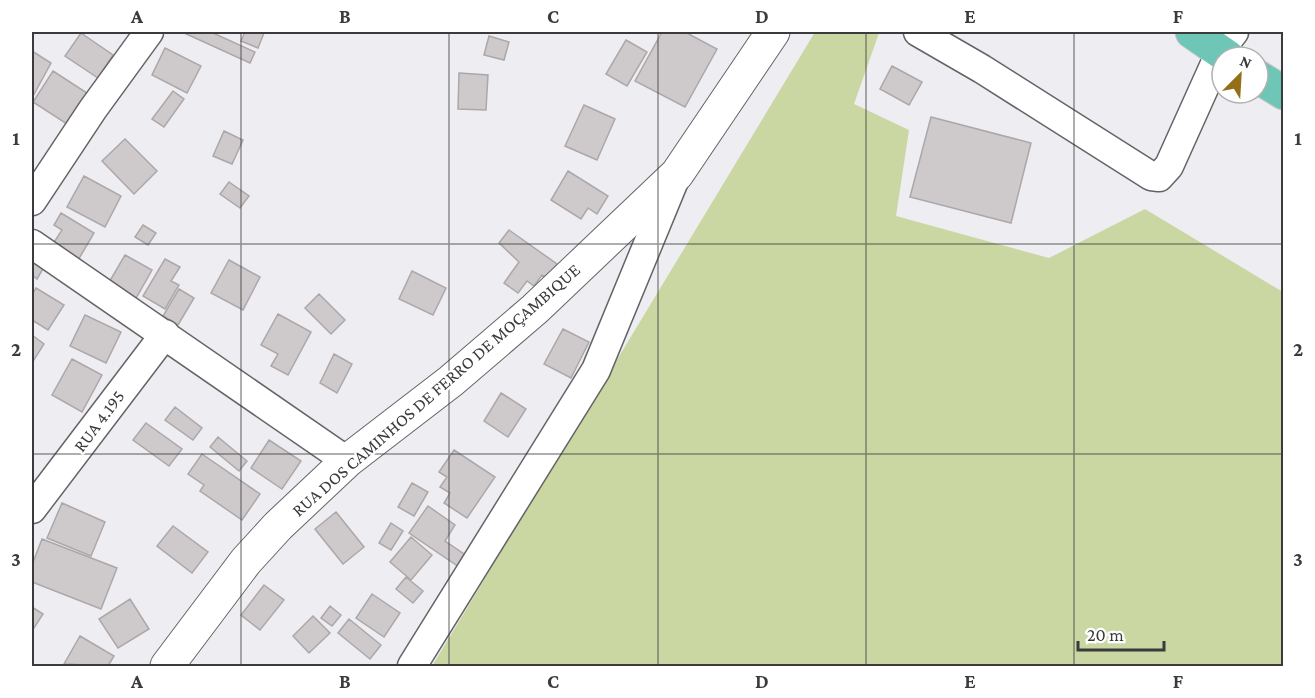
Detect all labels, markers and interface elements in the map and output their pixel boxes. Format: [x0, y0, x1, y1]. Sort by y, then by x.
text: A [130, 5, 144, 27]
text: B [339, 5, 351, 27]
text: C [547, 5, 559, 27]
text: D [755, 5, 769, 27]
text: E [964, 5, 976, 27]
text: F [1173, 5, 1184, 27]
north arrow [1210, 45, 1270, 105]
text: N [1237, 52, 1254, 72]
text: 1 [12, 127, 20, 149]
text: 1 [1294, 127, 1302, 149]
street label: RUA DOS CAMINHOS DE FERRO DE MOÇAMBIQUE [288, 259, 584, 520]
text: 2 [11, 338, 21, 360]
text: 2 [1293, 338, 1303, 360]
street label: RUA 4.195 [70, 386, 128, 456]
text: 3 [11, 548, 21, 570]
text: 3 [1293, 548, 1303, 570]
scale bar [1078, 614, 1164, 652]
text: 20 m [1087, 625, 1124, 645]
text: A [130, 670, 144, 692]
text: B [339, 670, 351, 692]
text: C [547, 670, 559, 692]
text: D [755, 670, 769, 692]
text: E [964, 670, 976, 692]
text: F [1173, 670, 1184, 692]

